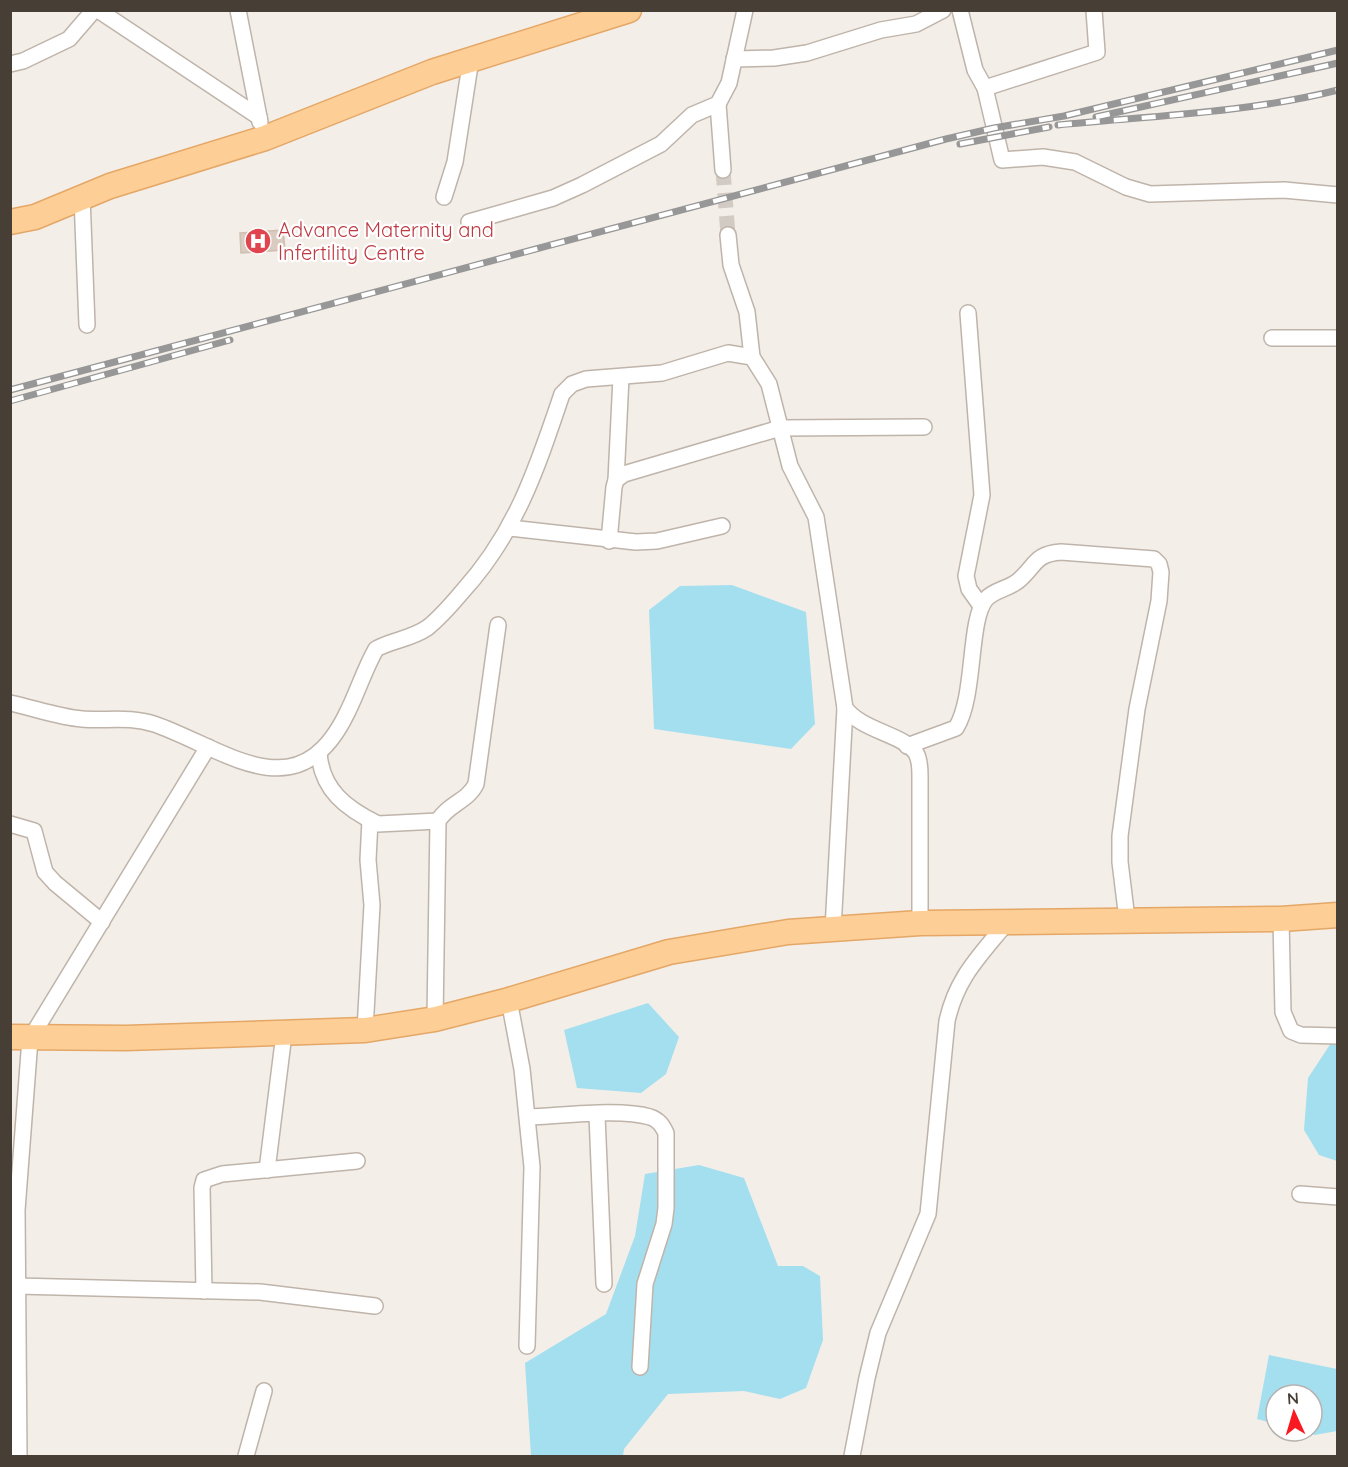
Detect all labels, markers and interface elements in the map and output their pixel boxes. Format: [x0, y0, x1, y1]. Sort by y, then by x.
place label: Advance Maternity and Infertility Centre [278, 217, 494, 265]
hospital icon: Advance Maternity and Infertility Centre [243, 226, 273, 256]
north arrow [1264, 1383, 1324, 1443]
text: N [1286, 1388, 1300, 1408]

